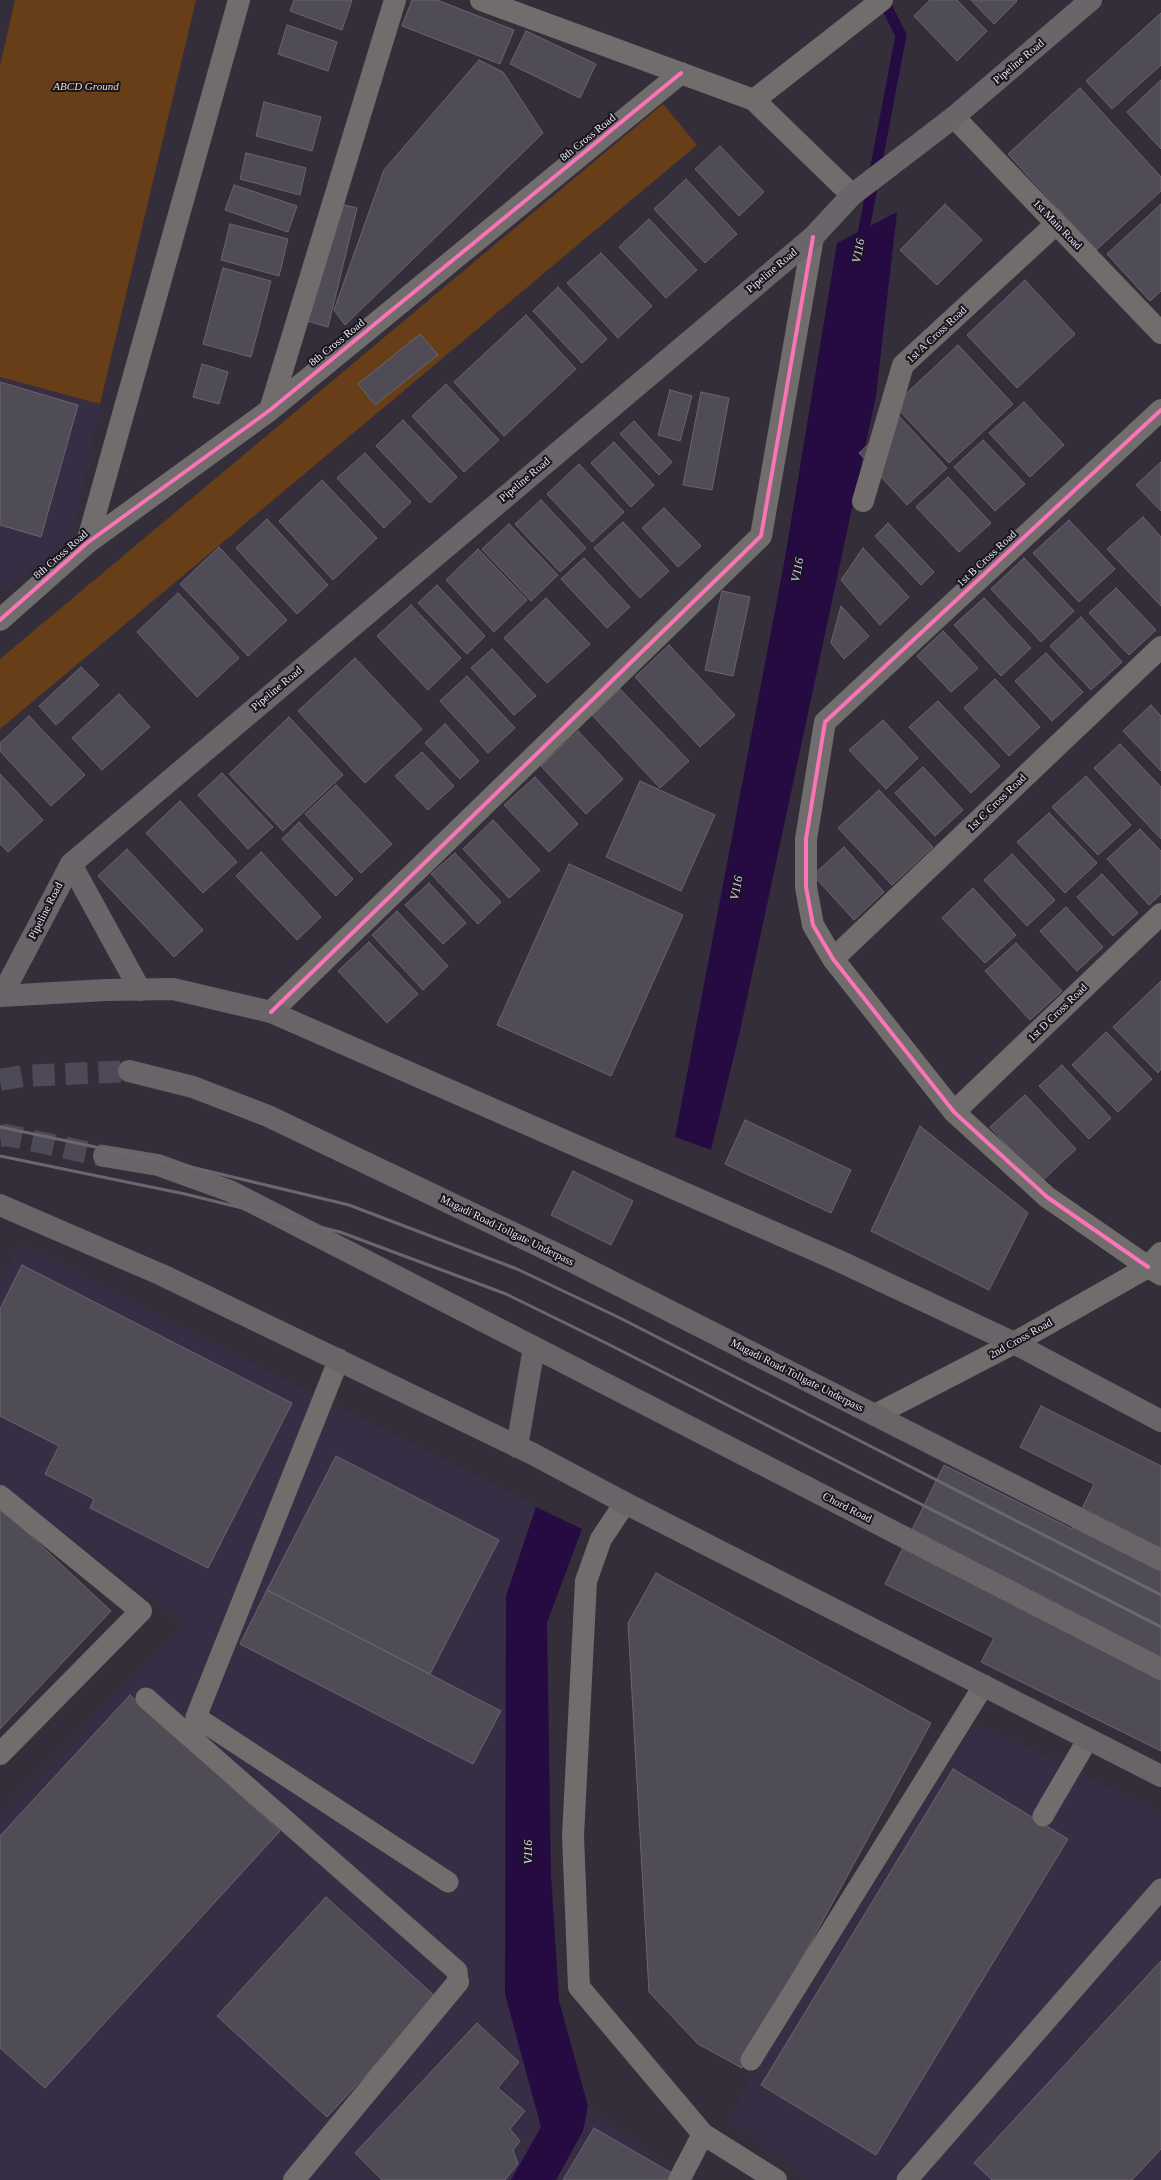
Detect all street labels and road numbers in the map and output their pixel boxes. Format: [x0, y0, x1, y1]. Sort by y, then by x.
street label: Pipeline Road [991, 37, 1047, 87]
street label: 8th Cross Road [557, 112, 619, 164]
street label: 1st Main Road [1030, 197, 1084, 253]
street label: Pipeline Road [744, 246, 800, 296]
street label: 1st A Cross Road [904, 304, 970, 366]
street label: 8th Cross Road [306, 317, 368, 369]
street label: Pipeline Road [497, 455, 553, 505]
street label: 8th Cross Road [31, 528, 91, 582]
street label: 1st B Cross Road [954, 528, 1020, 590]
street label: Pipeline Road [249, 664, 305, 714]
street label: 1st C Cross Road [965, 772, 1029, 834]
street label: Pipeline Road [26, 880, 66, 942]
street label: 1st D Cross Road [1026, 981, 1090, 1045]
street label: Magadi Road Tollgate Underpass [438, 1193, 576, 1269]
street label: 2nd Cross Road [987, 1316, 1055, 1362]
street label: Magadi Road Tollgate Underpass [728, 1337, 866, 1415]
street label: Chord Road [820, 1490, 874, 1526]

